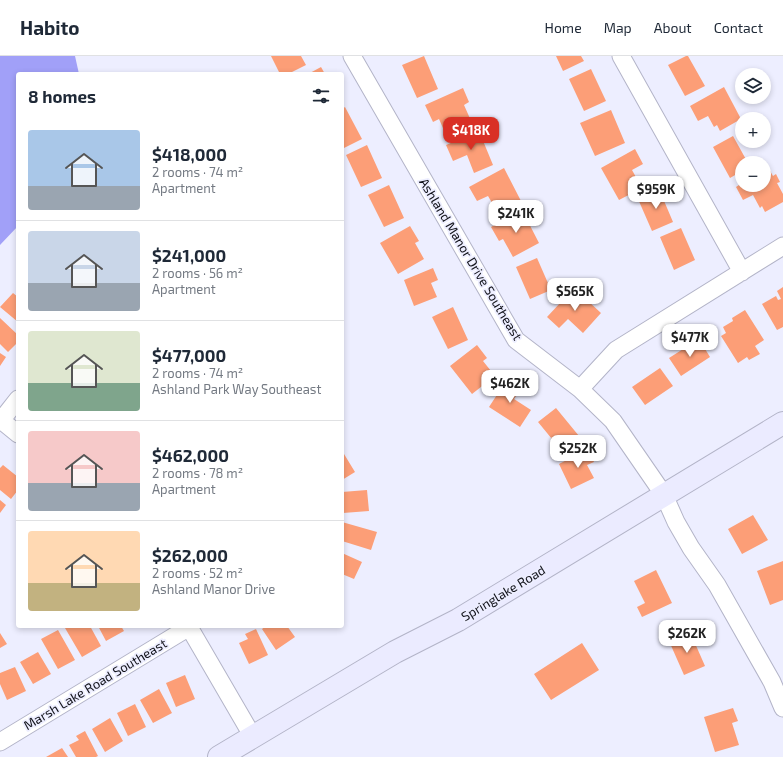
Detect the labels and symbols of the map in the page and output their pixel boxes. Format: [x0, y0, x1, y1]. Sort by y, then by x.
pin: $418K [443, 117, 499, 151]
street label: Ashland Manor Drive Southeast [416, 175, 526, 343]
pin: $959K [628, 176, 684, 210]
pin: $241K [488, 200, 544, 234]
pin: $565K [547, 278, 603, 312]
pin: $477K [662, 324, 718, 358]
pin: $462K [482, 370, 538, 404]
pin: $252K [550, 435, 606, 469]
street label: Springlake Road [458, 562, 548, 624]
pin: $262K [659, 620, 715, 654]
street label: Marsh Lake Road Southeast [21, 635, 169, 733]

